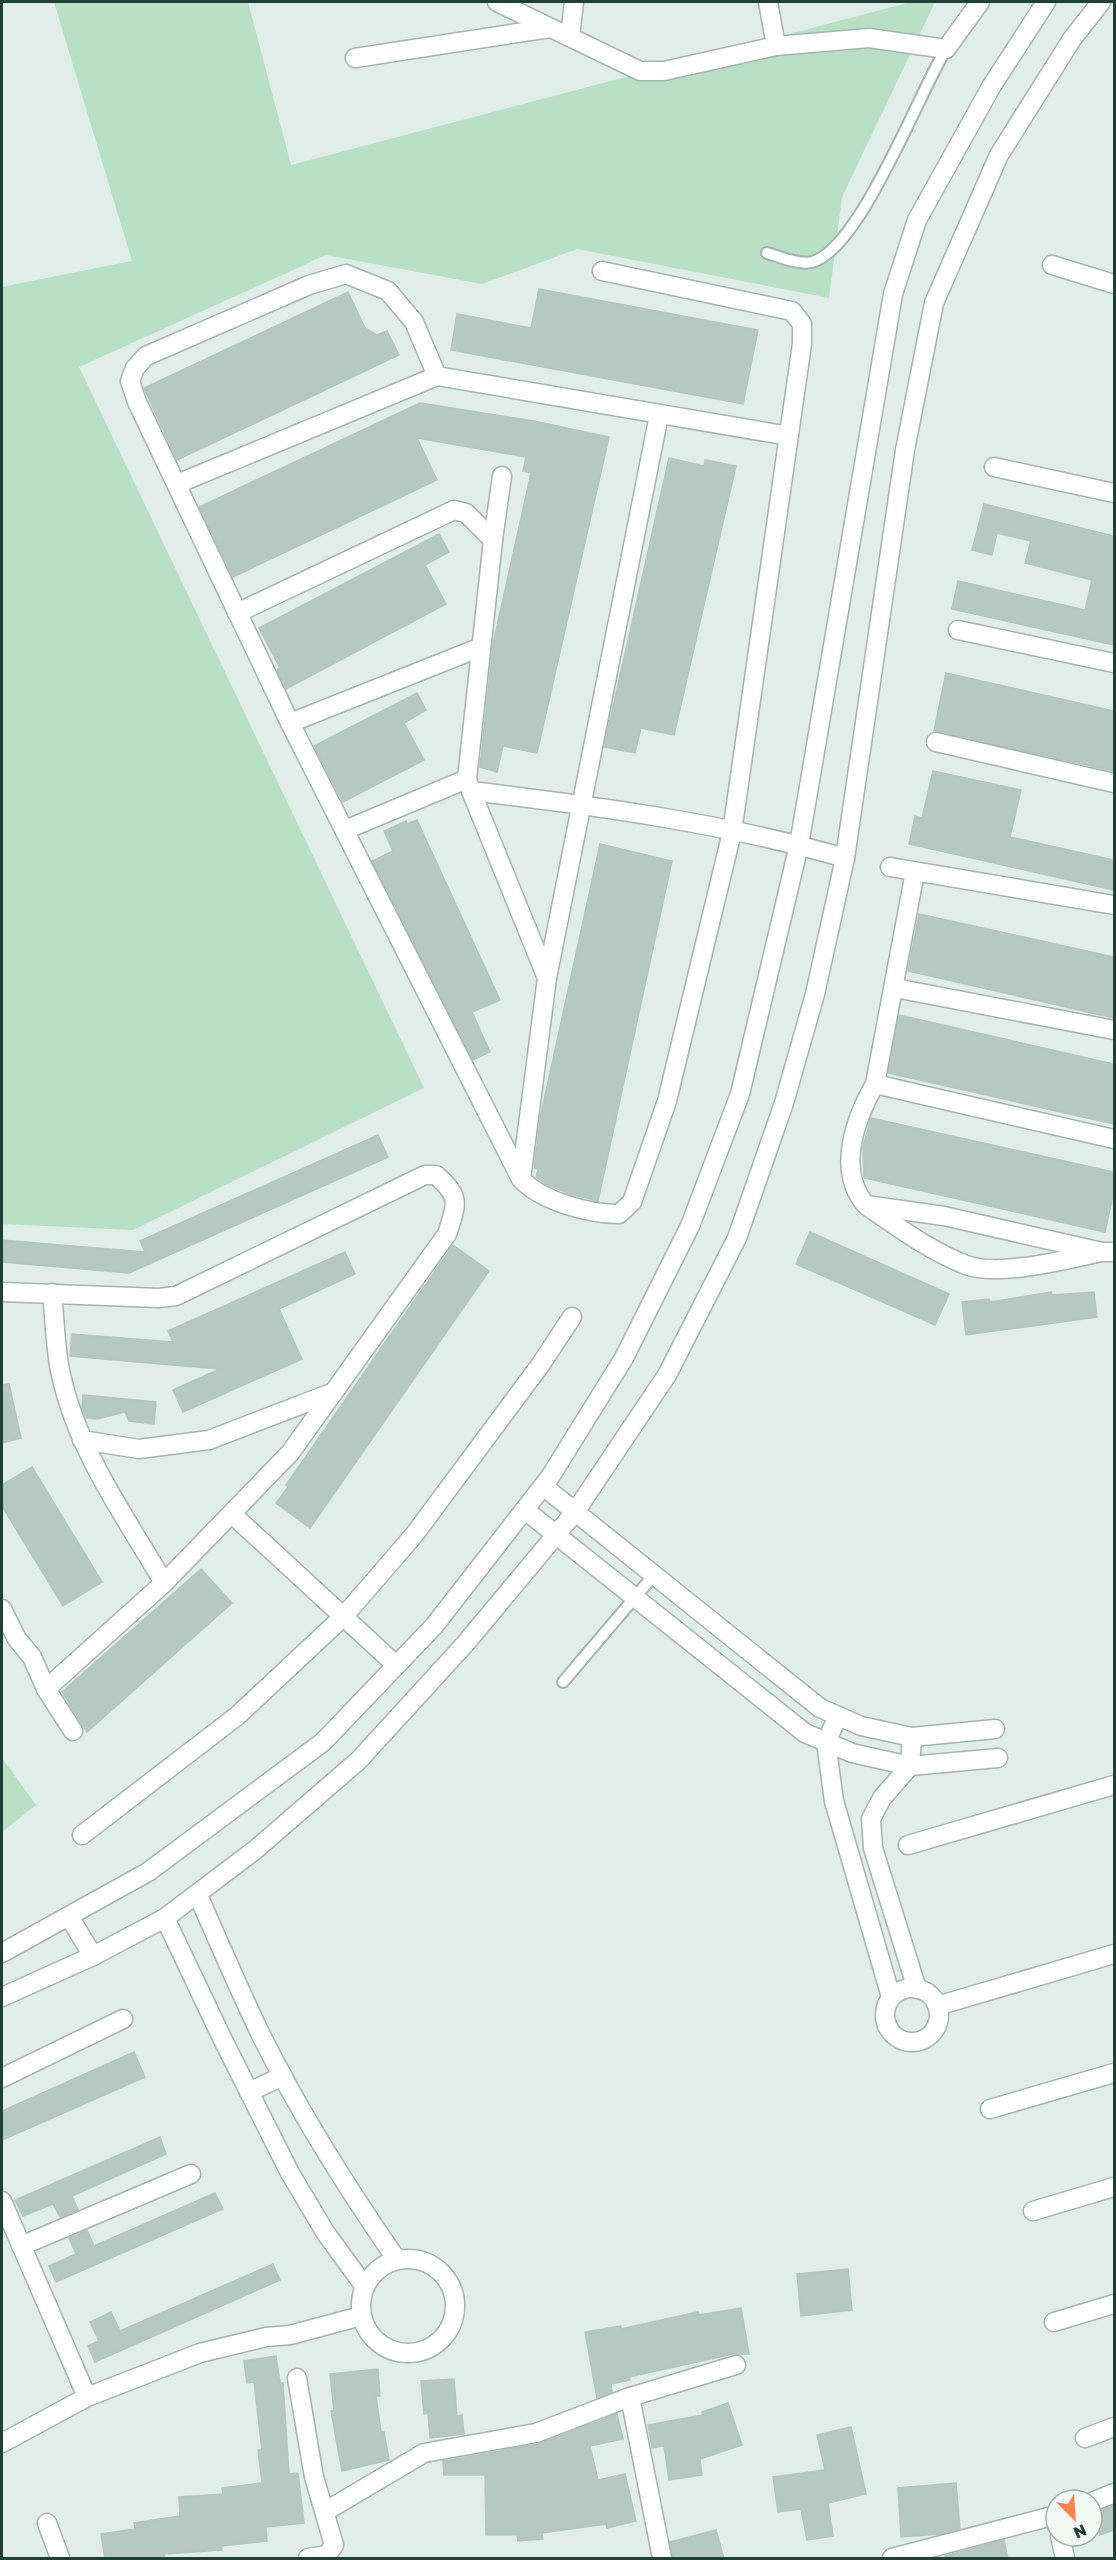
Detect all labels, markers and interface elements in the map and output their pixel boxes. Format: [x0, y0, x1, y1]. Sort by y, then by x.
north arrow [1044, 2488, 1104, 2548]
text: N [1070, 2520, 1090, 2543]

